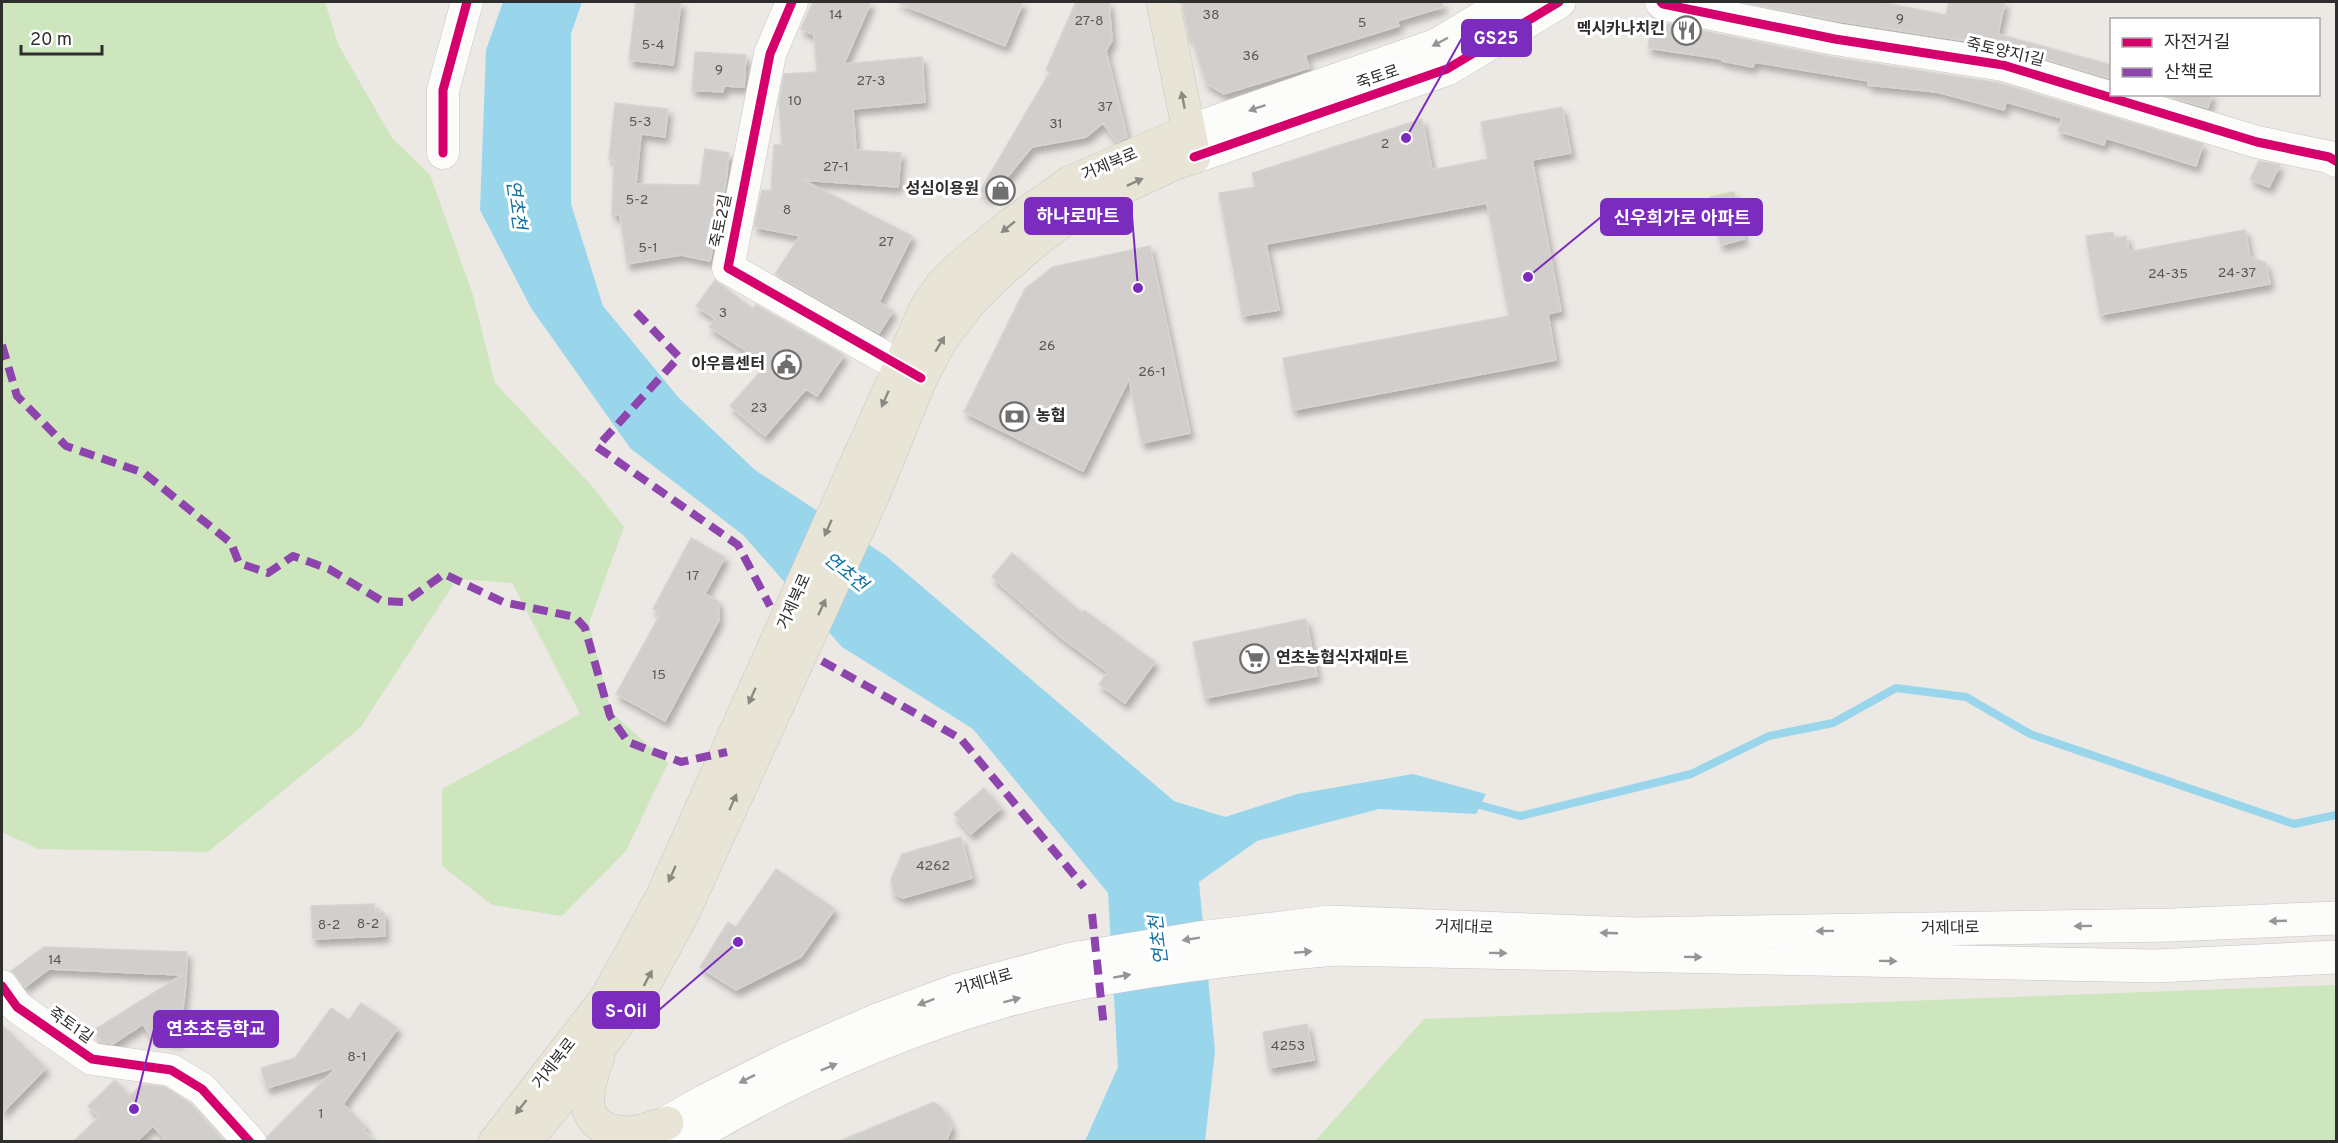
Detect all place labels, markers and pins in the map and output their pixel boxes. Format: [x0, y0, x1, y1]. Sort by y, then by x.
restaurant icon: 멕시카나치킨 [1670, 14, 1702, 46]
callout: GS25 [1462, 20, 1531, 56]
place label: 멕시카나치킨 [1577, 20, 1665, 40]
shop icon: 성심이용원 [984, 174, 1016, 206]
place label: 성심이용원 [905, 180, 979, 200]
callout: 하나로마트 [1025, 198, 1132, 234]
callout: 신우희가로 아파트 [1601, 199, 1762, 235]
public building icon: 아우름센터 [770, 349, 802, 381]
place label: 아우름센터 [691, 355, 765, 375]
bank icon: 농협 [999, 401, 1031, 433]
place label: 농협 [1036, 407, 1065, 427]
supermarket icon: 연초농협식자재마트 [1239, 643, 1271, 675]
place label: 연초농협식자재마트 [1276, 649, 1409, 669]
callout: S-Oil [593, 992, 659, 1028]
callout: 연초초등학교 [154, 1011, 278, 1047]

